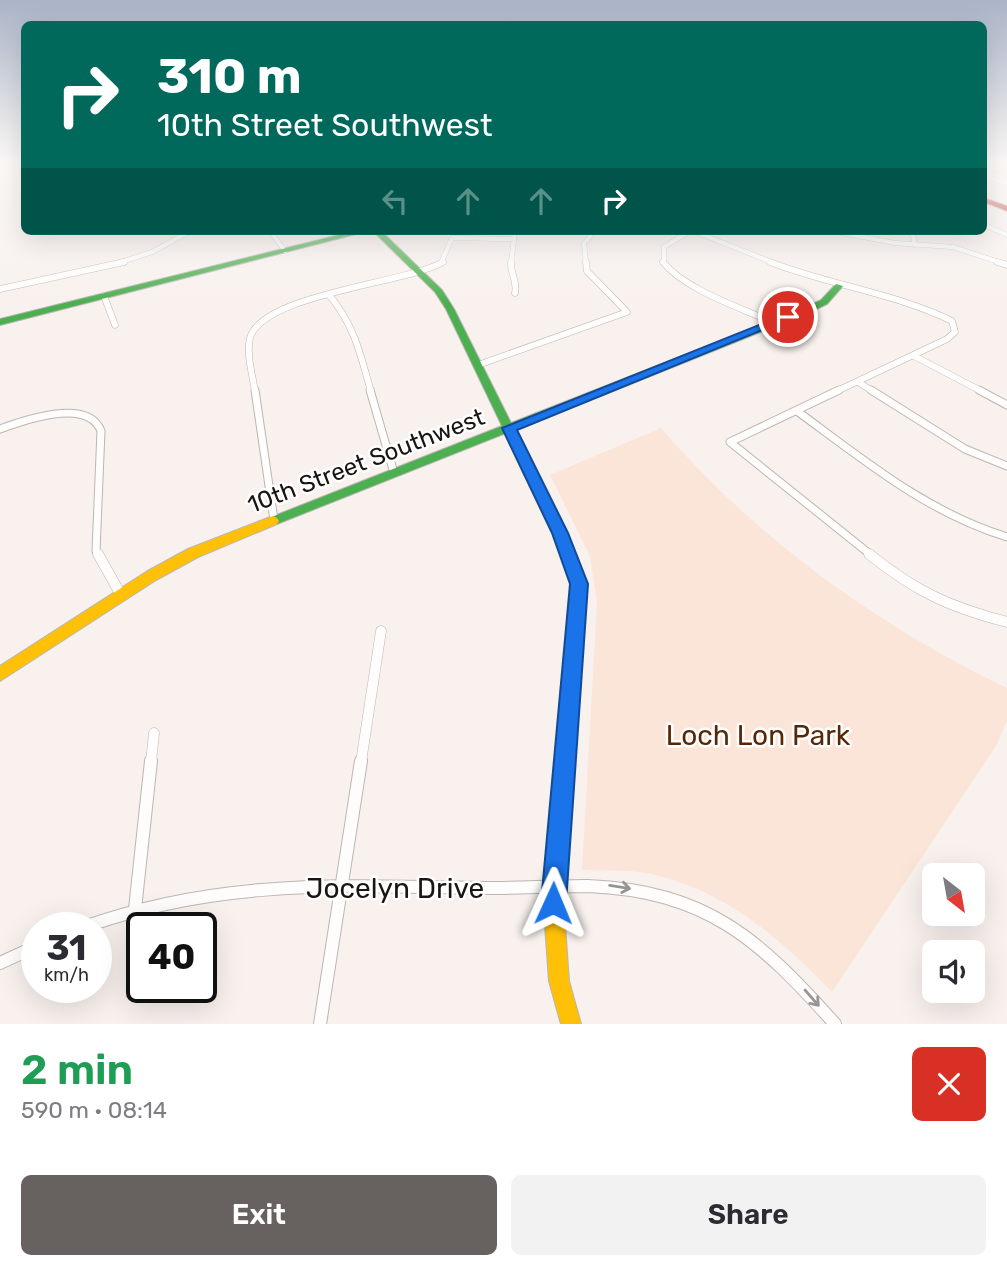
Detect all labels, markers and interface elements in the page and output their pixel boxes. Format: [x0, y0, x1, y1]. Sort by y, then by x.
text: 310 m [157, 47, 302, 105]
icon: right [42, 49, 133, 140]
text: 10th Street Southwest [157, 106, 492, 144]
icon: left [376, 182, 414, 220]
icon: ahead [449, 182, 487, 220]
icon: ahead [522, 182, 560, 220]
icon: right [595, 182, 633, 220]
pin [758, 287, 818, 347]
icon: arrive [769, 298, 807, 336]
street label: 10th Street Southwest [244, 403, 488, 519]
park label: Loch Lon Park [666, 719, 851, 752]
north arrow [922, 863, 985, 926]
map controls [922, 863, 985, 1003]
position arrow [516, 866, 590, 940]
street label: Jocelyn Drive [306, 872, 484, 905]
one-way arrow [608, 881, 631, 894]
speed limit sign: 40 [126, 912, 217, 1003]
text: 31 [47, 927, 86, 969]
button: sound [922, 940, 985, 1003]
text: km/h [44, 964, 89, 986]
one-way arrow [804, 989, 820, 1007]
text: 2 min [21, 1045, 133, 1095]
button: close [912, 1047, 986, 1121]
text: 590 m · 08:14 [21, 1096, 167, 1124]
button: Exit [21, 1175, 497, 1255]
button: Share [511, 1175, 986, 1255]

